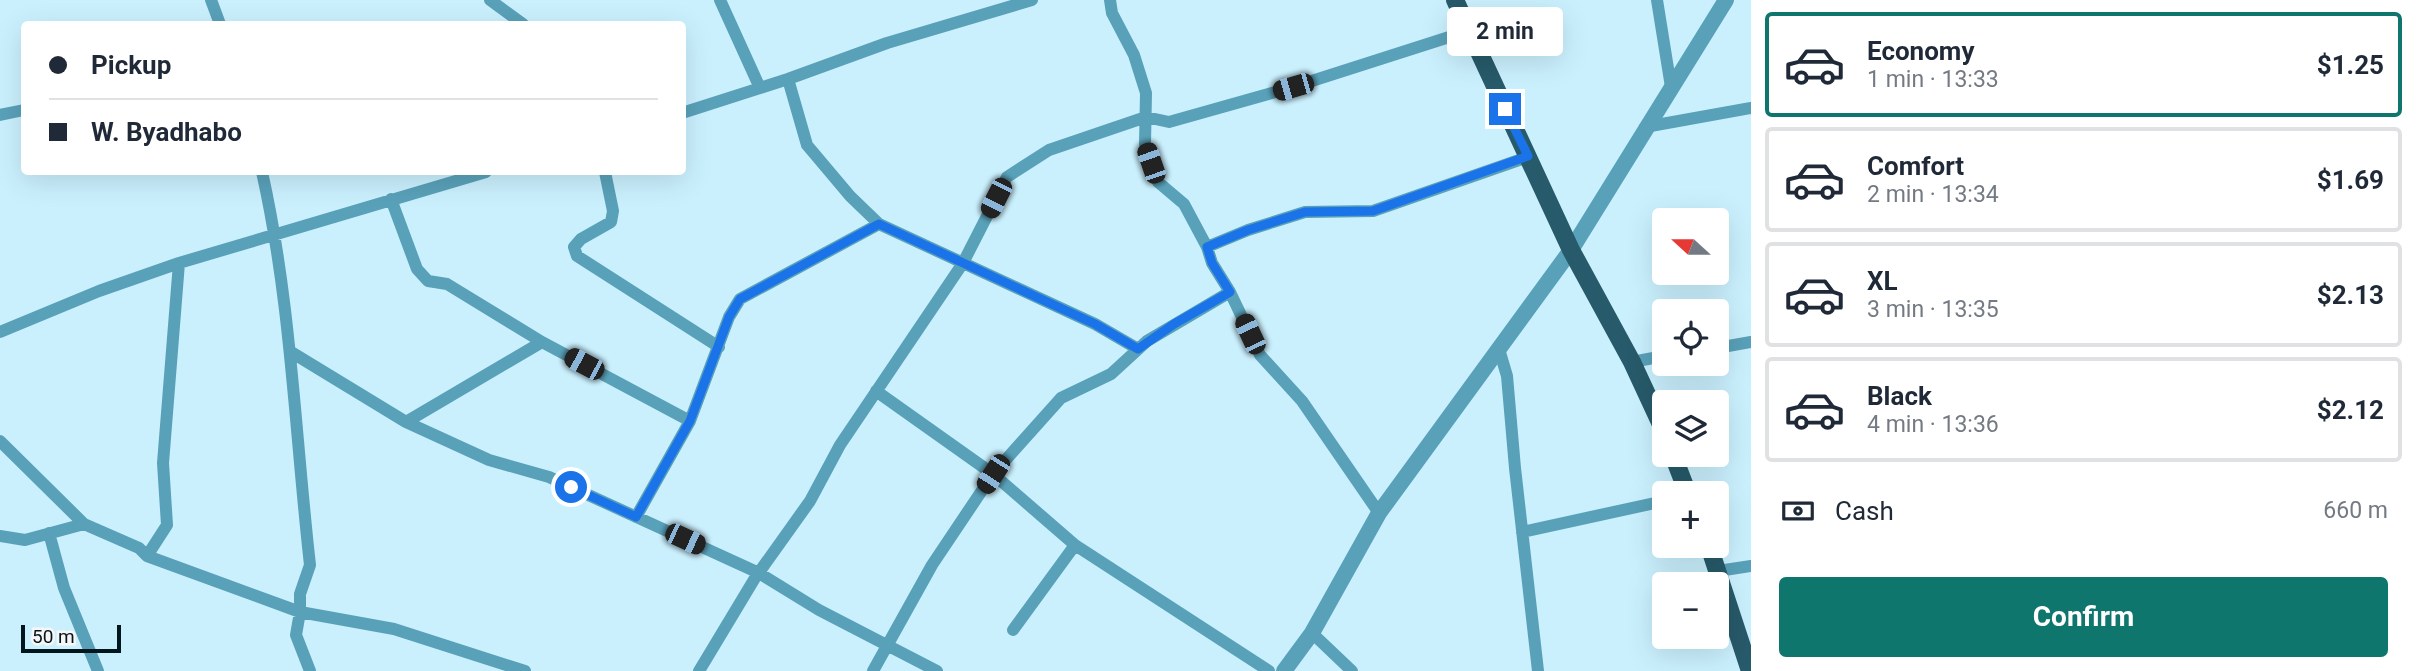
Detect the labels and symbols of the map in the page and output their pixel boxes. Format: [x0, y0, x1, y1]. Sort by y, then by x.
callout: 2 min [1447, 7, 1563, 56]
car [1270, 71, 1317, 103]
route end [1489, 93, 1521, 125]
car [1135, 140, 1168, 186]
car [978, 175, 1015, 221]
north arrow [1652, 208, 1729, 285]
car [1232, 311, 1269, 357]
car [561, 345, 608, 383]
car [973, 451, 1014, 497]
route start [555, 471, 587, 503]
car [662, 521, 709, 557]
scale bar [21, 622, 121, 654]

